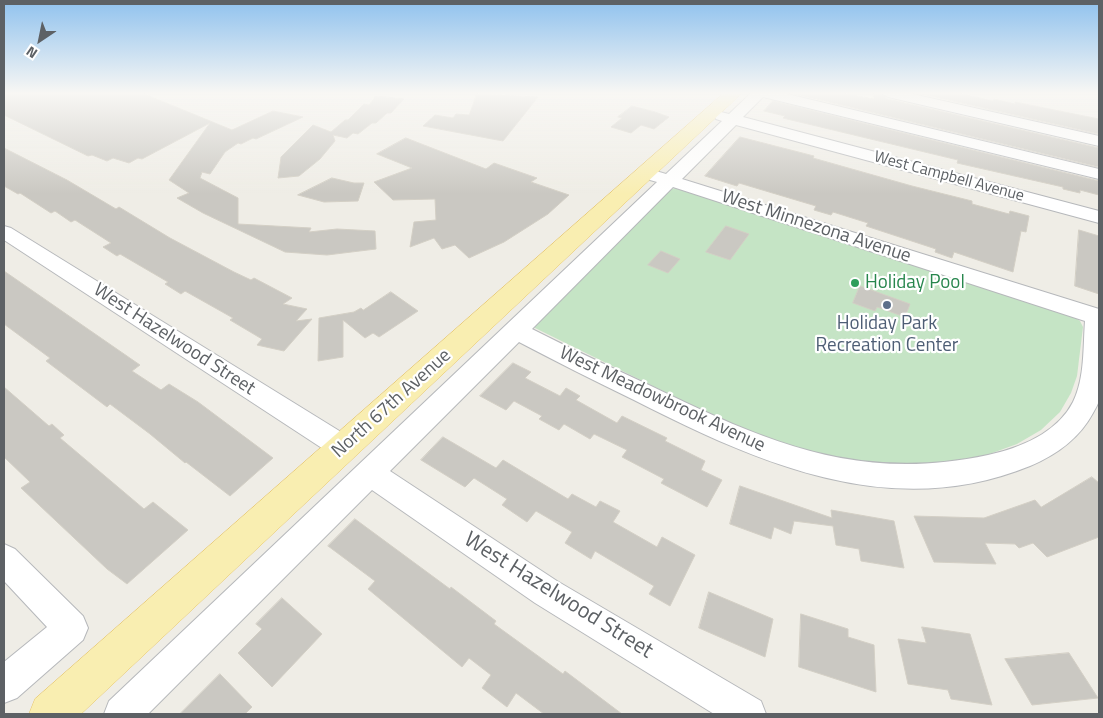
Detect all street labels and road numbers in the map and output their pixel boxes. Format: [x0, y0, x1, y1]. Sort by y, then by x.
street label: West Campbell Avenue [872, 148, 1026, 206]
street label: West Minnezona Avenue [718, 186, 914, 268]
street label: West Hazelwood Street [89, 279, 259, 401]
street label: West Meadowbrook Avenue [556, 342, 768, 458]
street label: North 67th Avenue [328, 345, 456, 463]
street label: West Hazelwood Street [459, 527, 657, 665]

